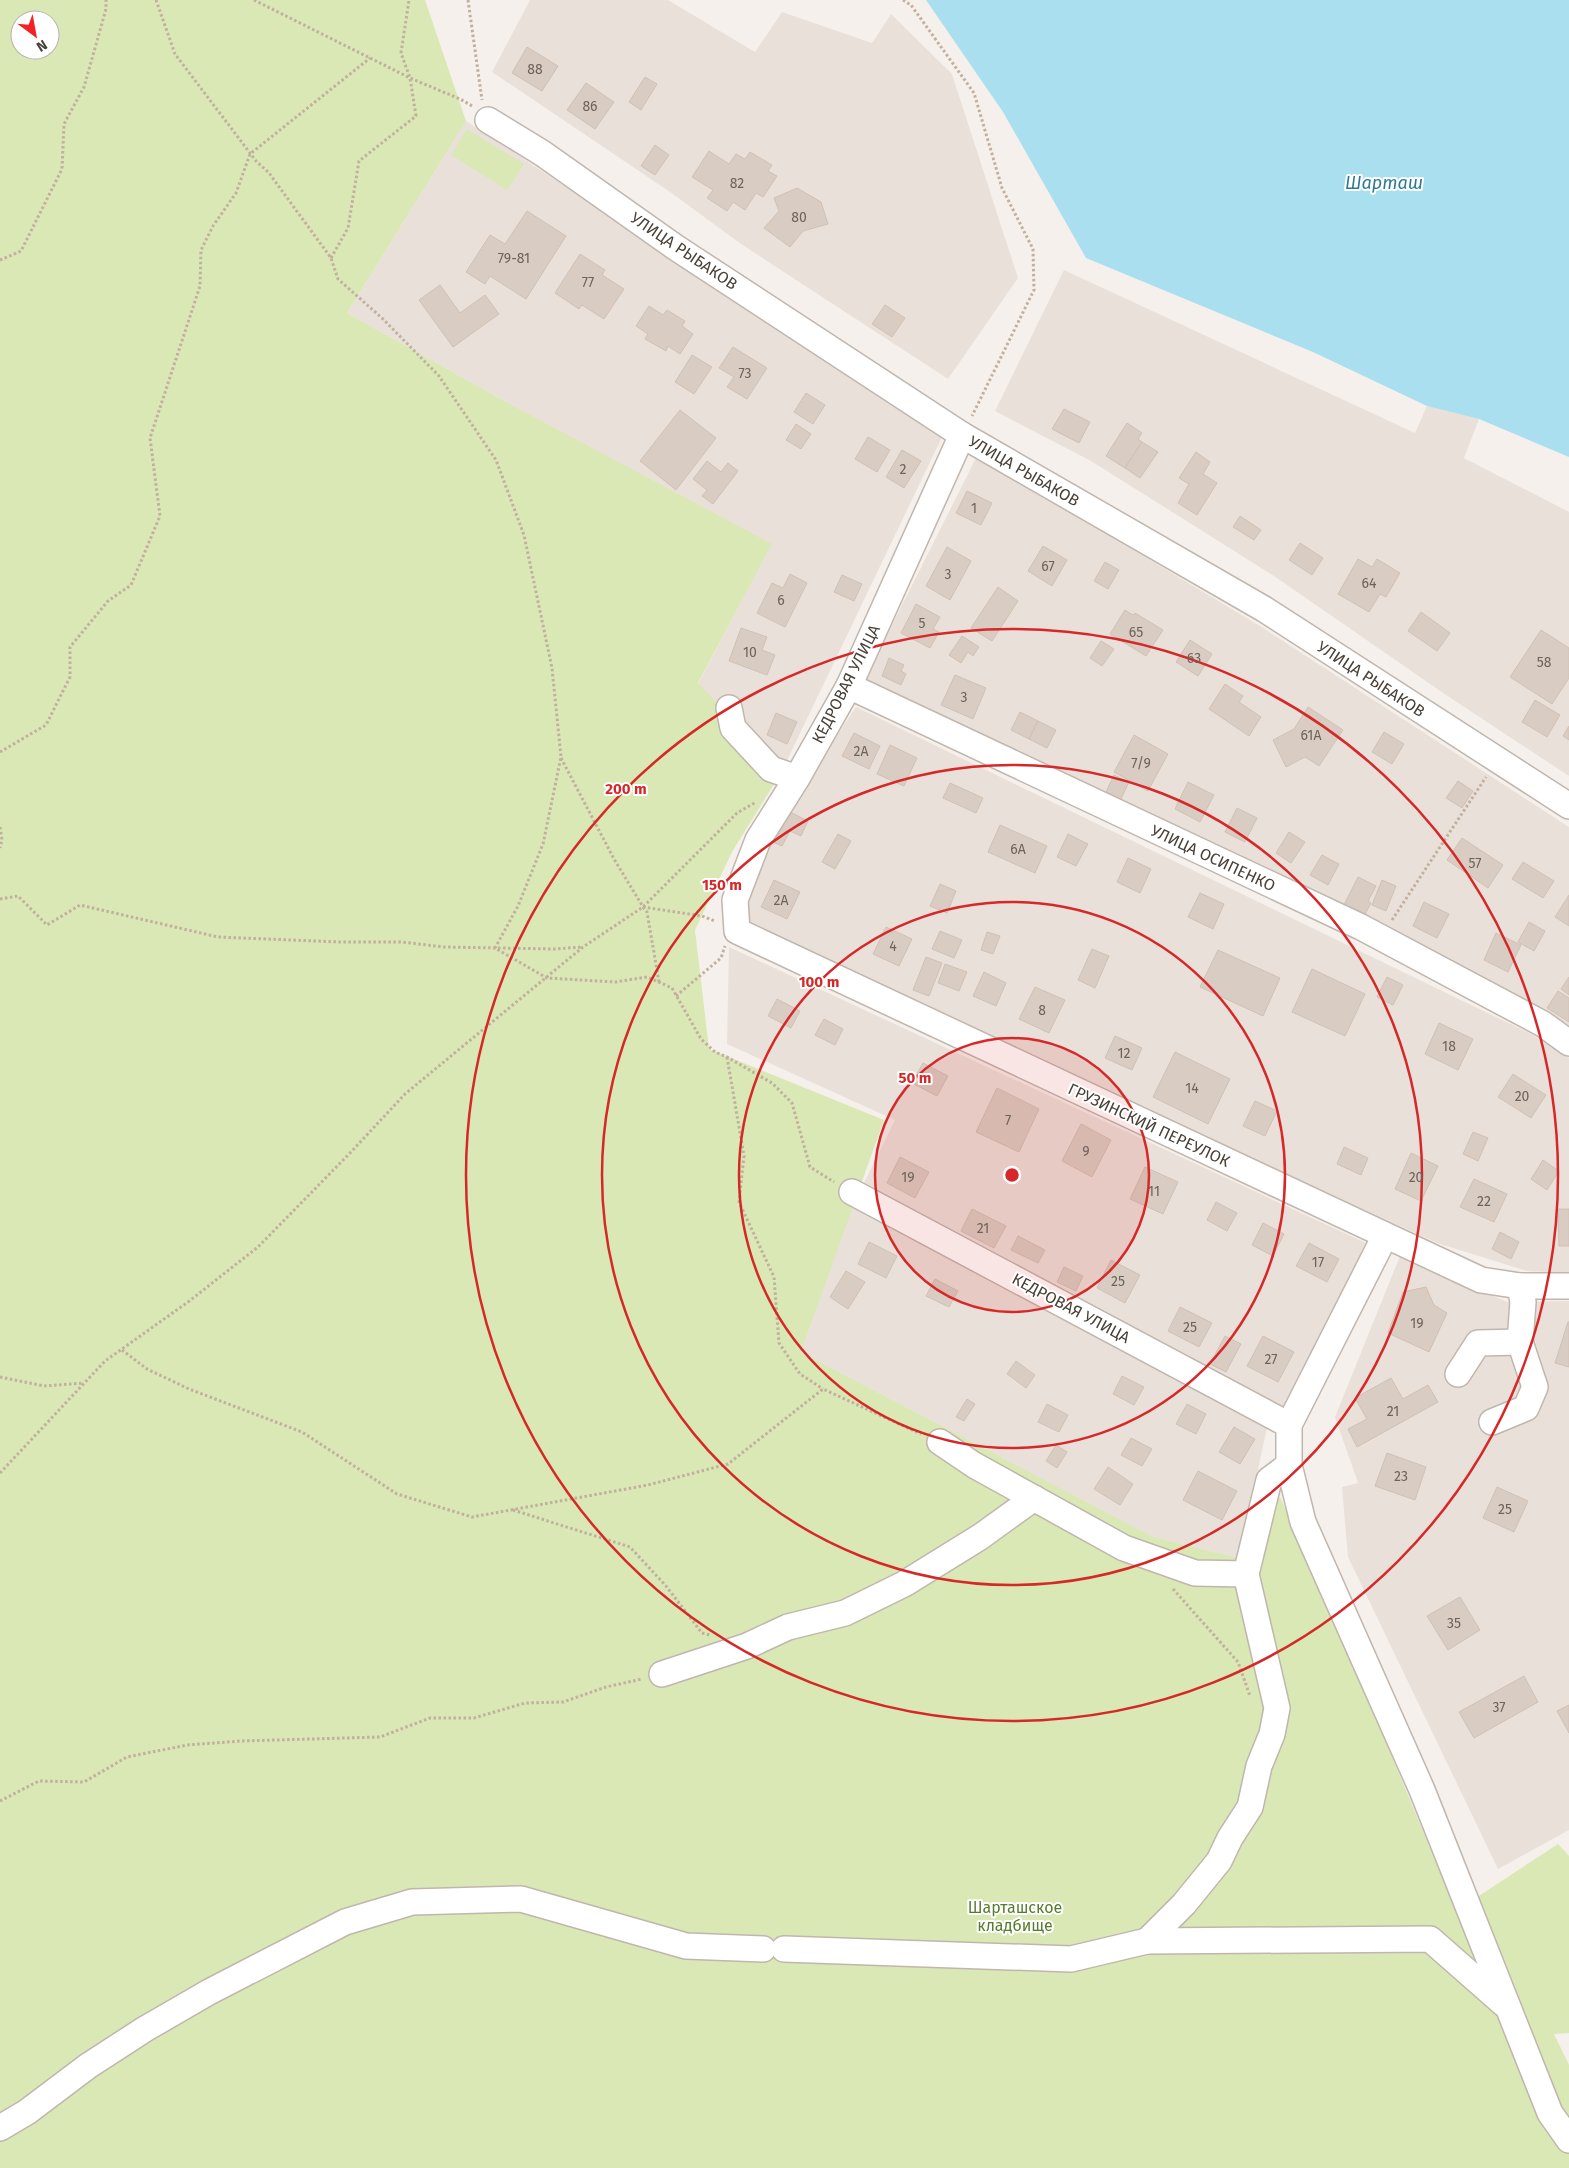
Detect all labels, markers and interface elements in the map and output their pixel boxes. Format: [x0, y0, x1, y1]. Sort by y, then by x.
north arrow [10, 10, 60, 60]
text: N [33, 36, 50, 55]
house number: 88 [527, 61, 543, 78]
house number: 86 [582, 98, 598, 115]
water label: Шарташ [1345, 172, 1423, 194]
house number: 82 [730, 175, 744, 192]
street label: УЛИЦА РЫБАКОВ [627, 208, 741, 294]
house number: 80 [791, 209, 807, 226]
house number: 79-81 [498, 250, 530, 267]
house number: 77 [582, 274, 594, 291]
house number: 73 [738, 365, 752, 382]
street label: УЛИЦА РЫБАКОВ [965, 432, 1083, 510]
house number: 2 [900, 461, 907, 478]
house number: 1 [971, 500, 977, 517]
house number: 67 [1041, 558, 1055, 575]
house number: 3 [945, 566, 952, 583]
house number: 64 [1362, 575, 1377, 592]
house number: 6 [777, 592, 785, 609]
house number: 5 [918, 615, 926, 632]
street label: КЕДРОВАЯ УЛИЦА [808, 621, 884, 746]
house number: 65 [1129, 624, 1143, 641]
street label: УЛИЦА РЫБАКОВ [1314, 637, 1429, 721]
house number: 10 [743, 644, 757, 661]
house number: 63 [1187, 650, 1201, 667]
house number: 58 [1537, 654, 1552, 671]
house number: 3 [961, 689, 968, 706]
house number: 61А [1301, 727, 1321, 744]
house number: 2А [854, 743, 868, 760]
house number: 7/9 [1131, 755, 1151, 772]
text: 200 m [605, 780, 647, 798]
street label: УЛИЦА ОСИПЕНКО [1148, 821, 1278, 895]
house number: 6А [1010, 841, 1026, 858]
house number: 57 [1469, 855, 1481, 872]
text: 150 m [702, 876, 742, 894]
house number: 2А [774, 892, 788, 909]
house number: 4 [889, 938, 897, 955]
text: 100 m [799, 973, 839, 991]
house number: 8 [1038, 1002, 1046, 1019]
house number: 18 [1442, 1038, 1456, 1055]
house number: 12 [1118, 1045, 1131, 1062]
text: 50 m [898, 1069, 932, 1087]
street label: ГРУЗИНСКИЙ ПЕРЕУЛОК [1065, 1079, 1233, 1171]
house number: 14 [1185, 1080, 1199, 1097]
house number: 20 [1515, 1088, 1530, 1105]
house number: 7 [1005, 1112, 1011, 1129]
house number: 9 [1082, 1143, 1090, 1160]
centre of rings [1003, 1166, 1021, 1184]
house number: 19 [901, 1169, 915, 1186]
house number: 20 [1409, 1169, 1424, 1186]
house number: 11 [1148, 1183, 1160, 1200]
house number: 22 [1477, 1193, 1491, 1210]
house number: 21 [977, 1220, 989, 1237]
house number: 17 [1312, 1254, 1324, 1271]
street label: КЕДРОВАЯ УЛИЦА [1009, 1269, 1134, 1347]
house number: 25 [1111, 1273, 1125, 1290]
house number: 19 [1410, 1315, 1424, 1332]
house number: 25 [1183, 1319, 1197, 1336]
house number: 27 [1264, 1351, 1278, 1368]
house number: 21 [1387, 1403, 1399, 1420]
house number: 23 [1394, 1468, 1408, 1485]
house number: 25 [1498, 1501, 1512, 1518]
house number: 35 [1447, 1615, 1461, 1632]
house number: 37 [1492, 1699, 1506, 1716]
park label: Шарташское кладбище [968, 1898, 1062, 1935]

